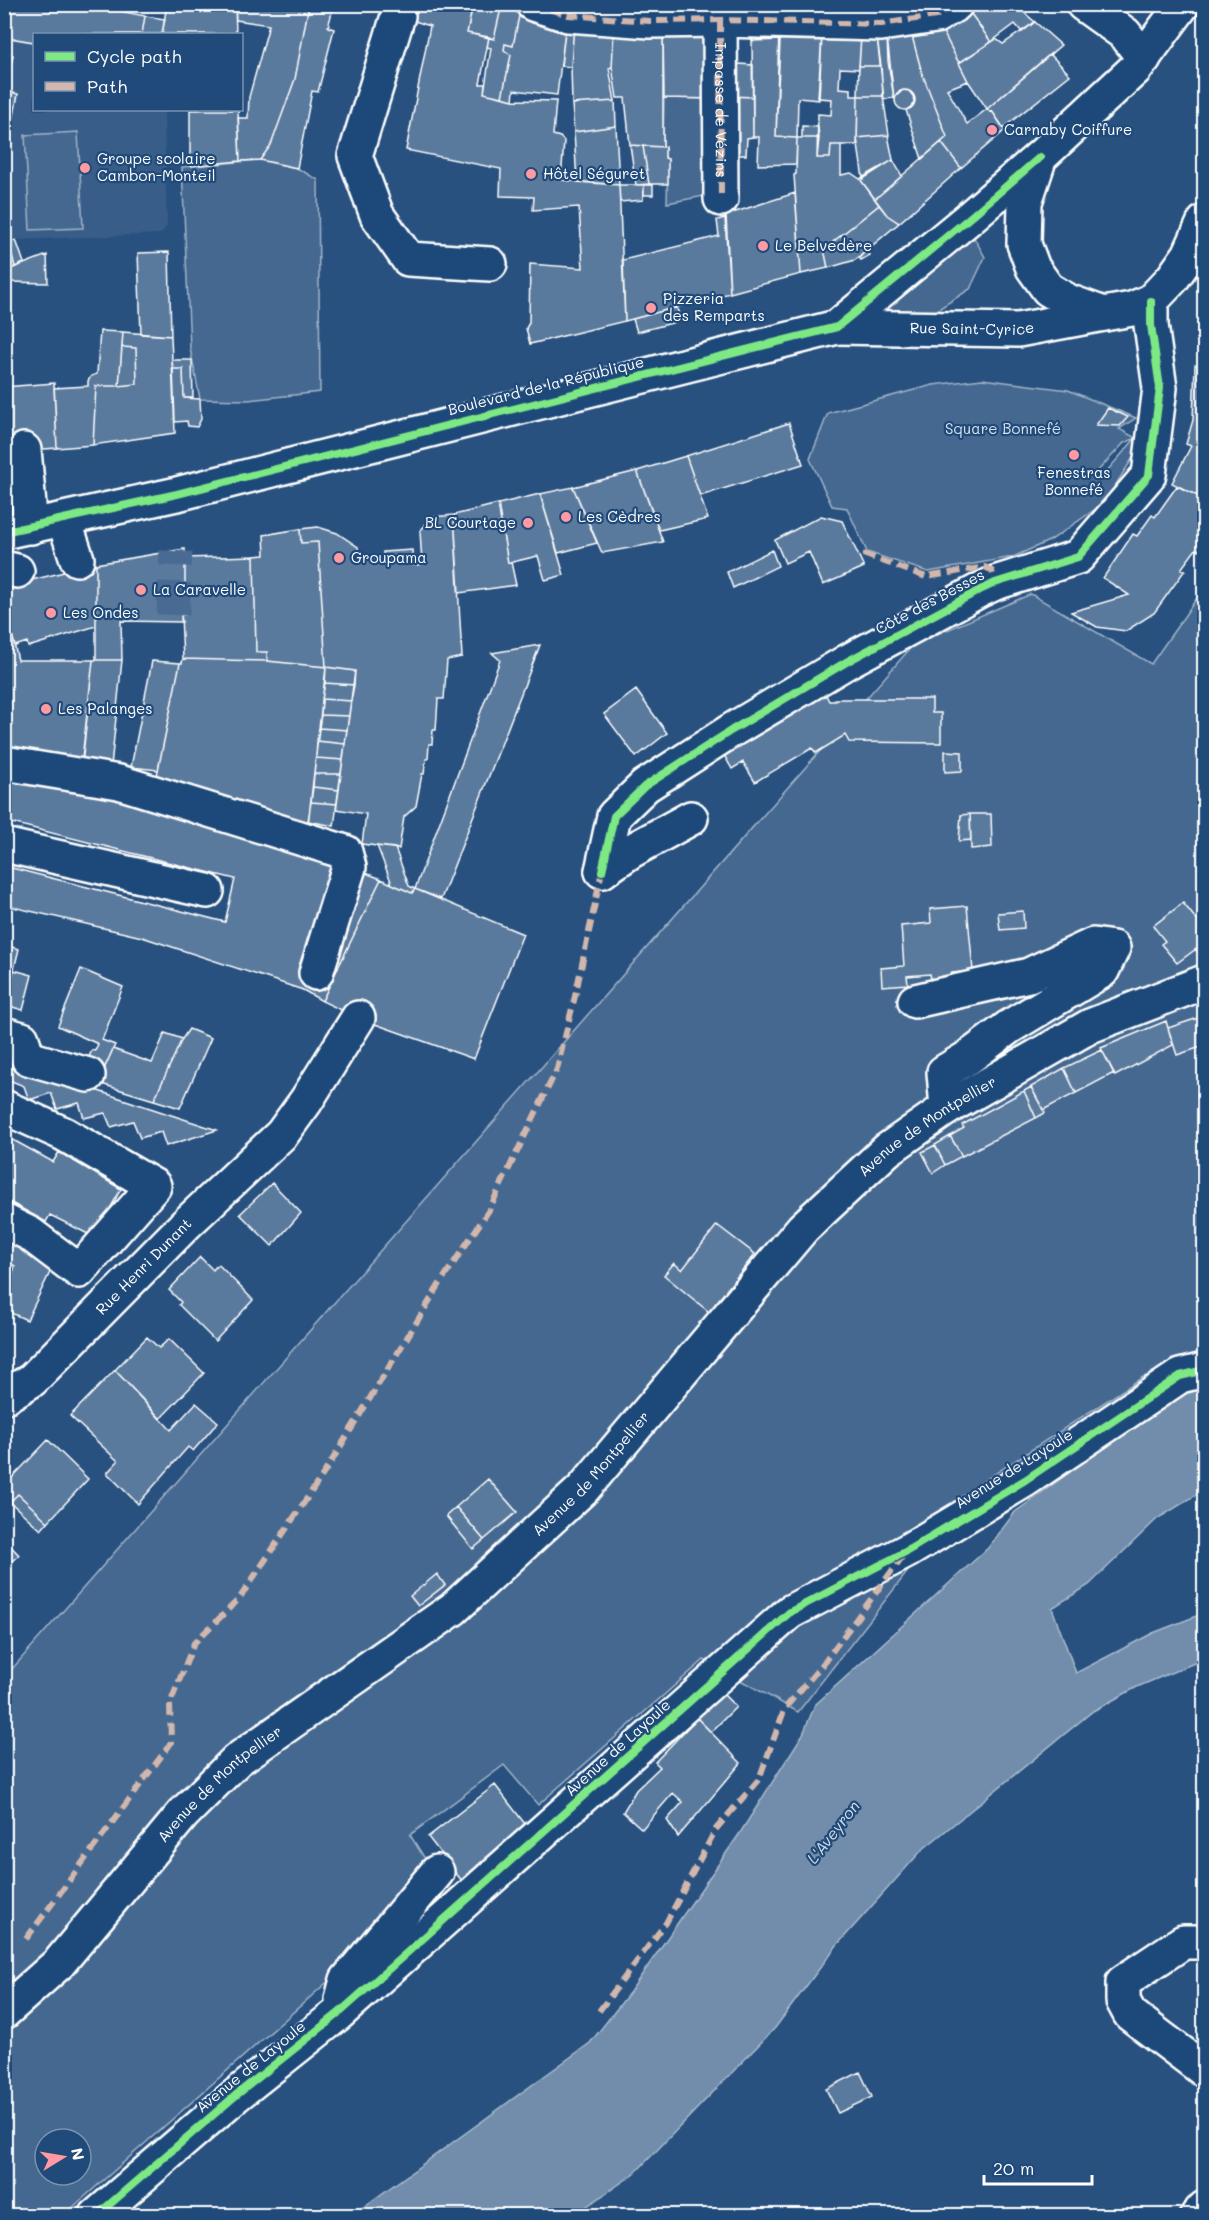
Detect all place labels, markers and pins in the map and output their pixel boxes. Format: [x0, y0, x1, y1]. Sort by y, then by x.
place label: Carnaby Coiffure [1004, 119, 1132, 139]
marker: Carnaby Coiffure [985, 123, 999, 137]
place label: Groupe scolaire Cambon-Monteil [97, 148, 216, 185]
marker: Groupe scolaire Cambon-Monteil [78, 161, 92, 175]
place label: Hôtel Séguret [543, 163, 645, 183]
marker: Hôtel Séguret [524, 167, 538, 181]
place label: Le Belvedère [775, 235, 872, 255]
marker: Le Belvedère [756, 239, 770, 253]
place label: Pizzeria des Remparts [663, 288, 765, 325]
marker: Pizzeria des Remparts [644, 301, 658, 315]
marker: Fenestras Bonnefé [1067, 448, 1081, 462]
place label: Fenestras Bonnefé [1037, 462, 1111, 499]
place label: Les Cèdres [578, 506, 661, 526]
marker: Les Cèdres [559, 510, 573, 524]
place label: BL Courtage [425, 512, 516, 532]
marker: BL Courtage [521, 516, 535, 530]
place label: Groupama [351, 547, 427, 567]
marker: Groupama [332, 551, 346, 565]
place label: La Caravelle [153, 579, 246, 599]
marker: La Caravelle [134, 583, 148, 597]
place label: Les Ondes [63, 602, 139, 622]
marker: Les Ondes [44, 606, 58, 620]
place label: Les Palanges [58, 698, 152, 718]
marker: Les Palanges [39, 702, 53, 716]

